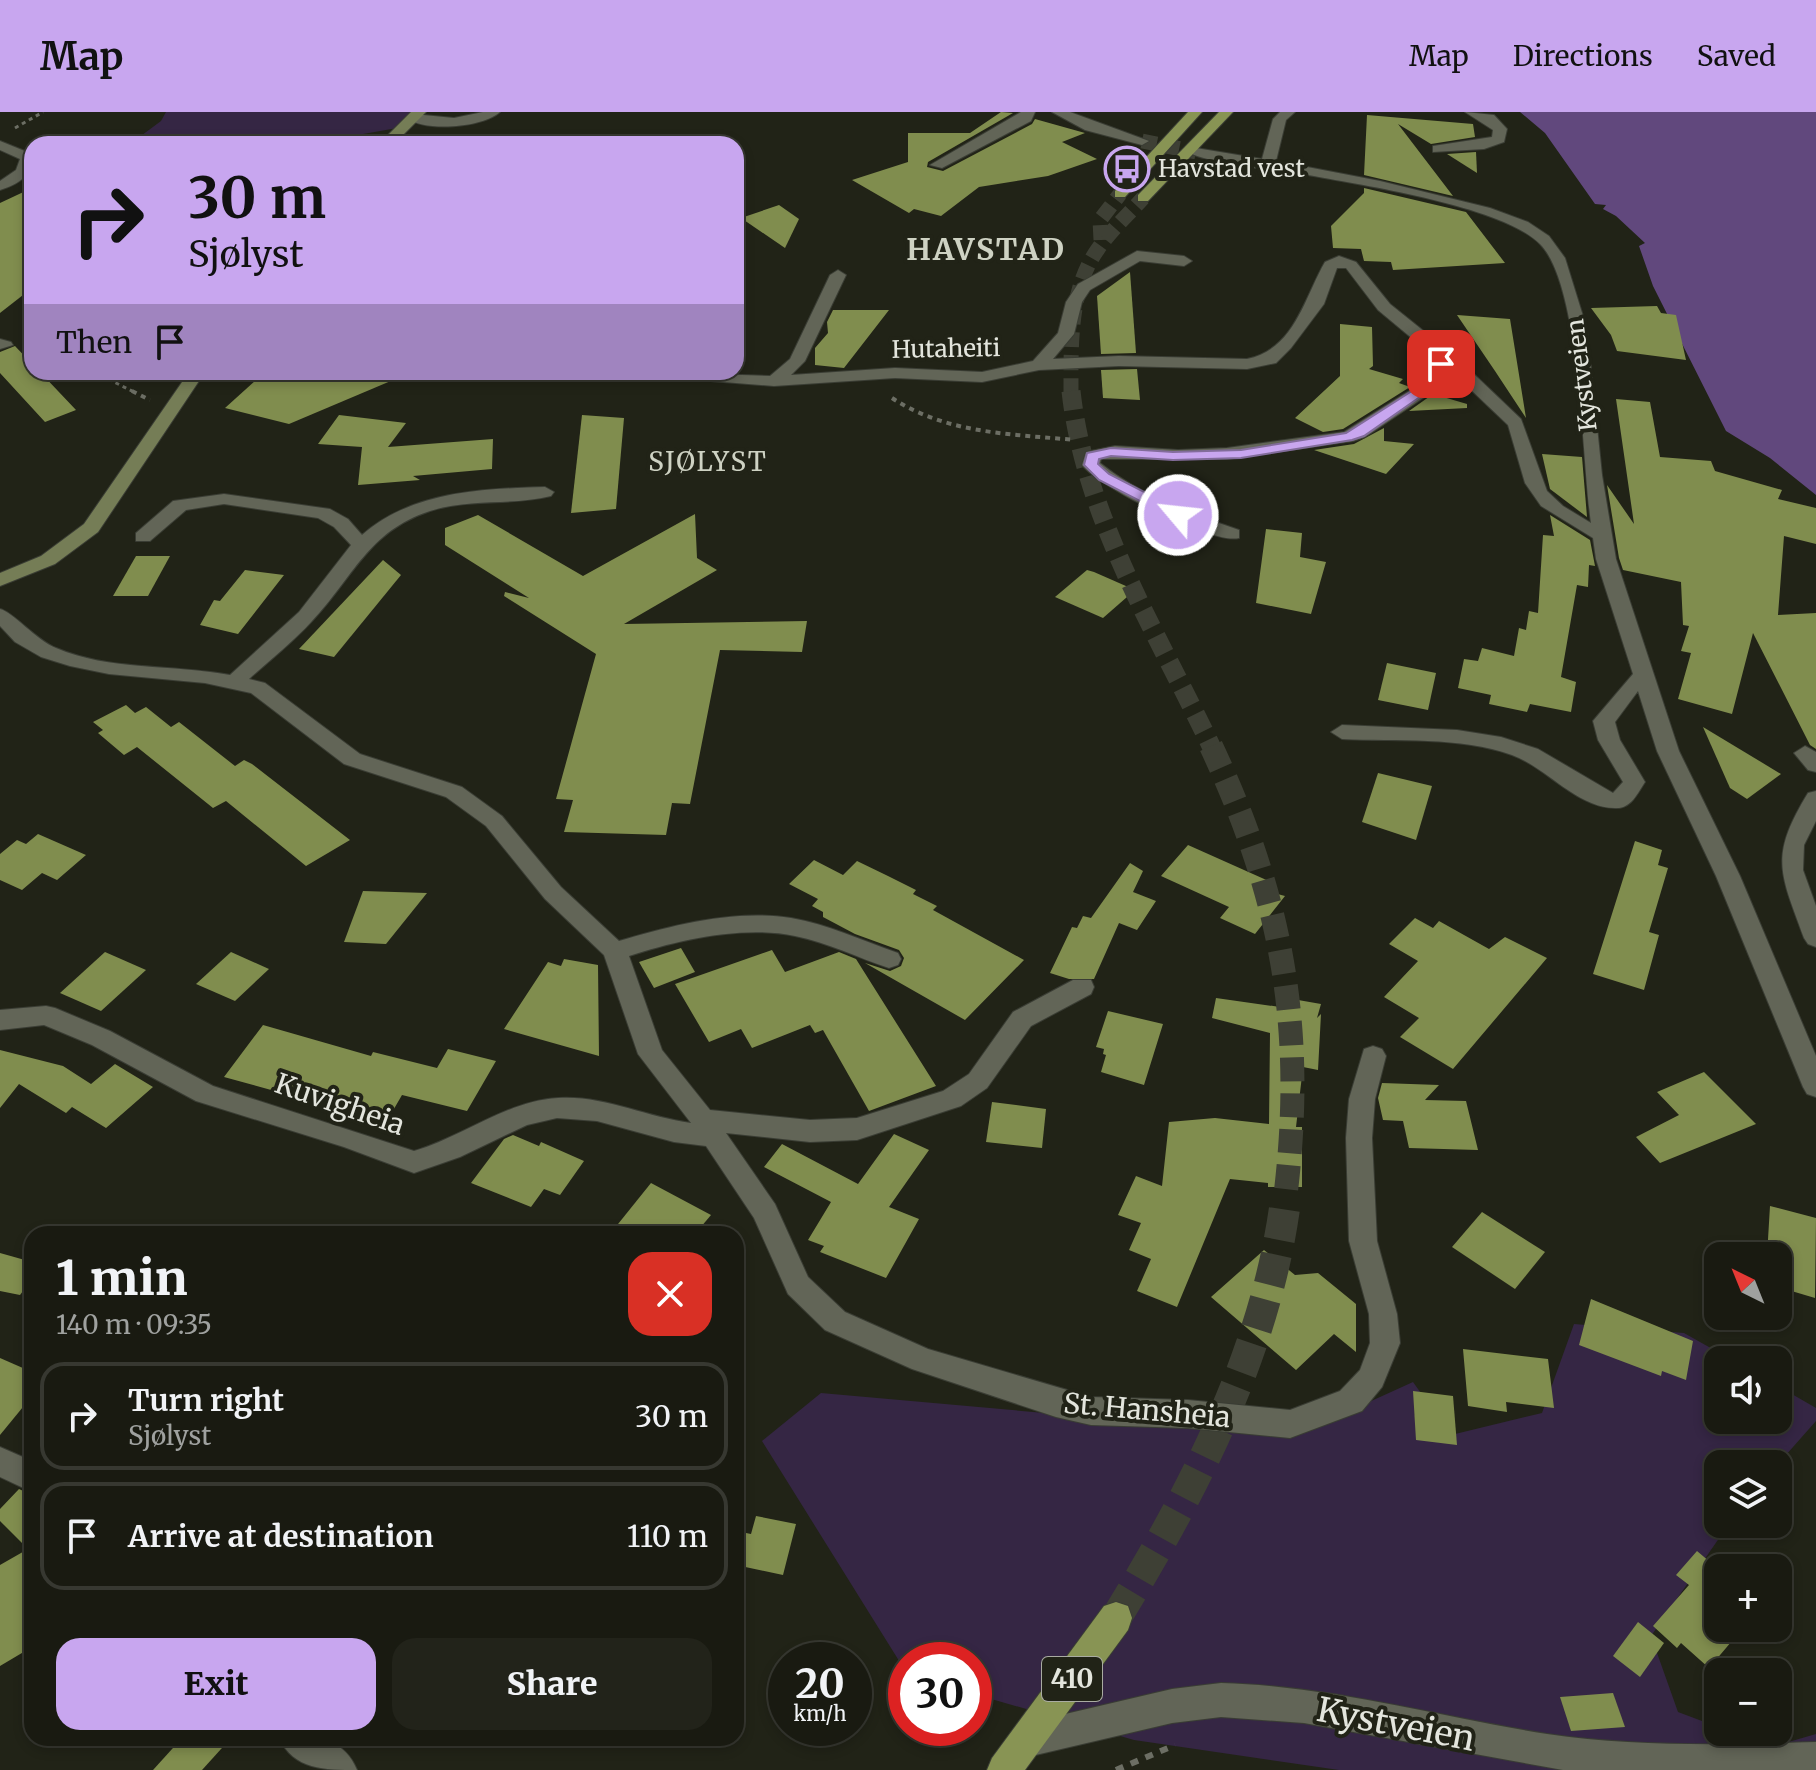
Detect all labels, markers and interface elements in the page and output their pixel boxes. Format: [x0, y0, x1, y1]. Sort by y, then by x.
text: Map [40, 33, 124, 80]
text: Map [1409, 38, 1469, 74]
text: Directions [1513, 38, 1653, 74]
text: Saved [1697, 38, 1776, 74]
bus stop icon: Havstad vest [1103, 145, 1151, 193]
place label: Havstad vest [1158, 153, 1306, 184]
text: 30 m [188, 163, 326, 233]
icon: right [56, 168, 160, 272]
district label: HAVSTAD [906, 230, 1066, 268]
text: Sjølyst [188, 232, 303, 277]
street label: Kystveien [1559, 317, 1604, 433]
icon: arrive [148, 320, 192, 364]
text: Then [56, 323, 132, 361]
pin [1407, 330, 1475, 398]
street label: Hutaheiti [891, 332, 1001, 365]
icon: arrive [1419, 342, 1463, 386]
district label: SJØLYST [648, 445, 768, 478]
position arrow [1136, 473, 1220, 557]
street label: Kuvigheia [270, 1065, 410, 1143]
north arrow [1704, 1242, 1792, 1330]
map controls [1704, 1242, 1792, 1746]
text: 1 min [56, 1248, 188, 1308]
button: close [628, 1252, 712, 1336]
text: 140 m · 09:35 [56, 1308, 212, 1341]
button: sound [1704, 1346, 1792, 1434]
text: Turn right [128, 1381, 284, 1419]
street label: St. Hansheia [1062, 1385, 1232, 1435]
icon: right [60, 1394, 104, 1438]
text: 30 m [635, 1397, 708, 1435]
text: Sjølyst [128, 1419, 211, 1452]
button: layers [1704, 1450, 1792, 1538]
icon: arrive [60, 1514, 104, 1558]
text: Arrive at destination [128, 1517, 434, 1555]
text: 110 m [627, 1517, 708, 1555]
button: + [1704, 1554, 1792, 1642]
button: Exit [56, 1638, 376, 1730]
button: Share [392, 1638, 712, 1730]
speed limit sign: 30 [888, 1642, 992, 1746]
road number: 410 [1042, 1657, 1102, 1701]
button: − [1704, 1658, 1792, 1746]
text: 20 [795, 1659, 845, 1709]
street label: Kystveien [1314, 1688, 1478, 1760]
text: km/h [794, 1701, 846, 1726]

